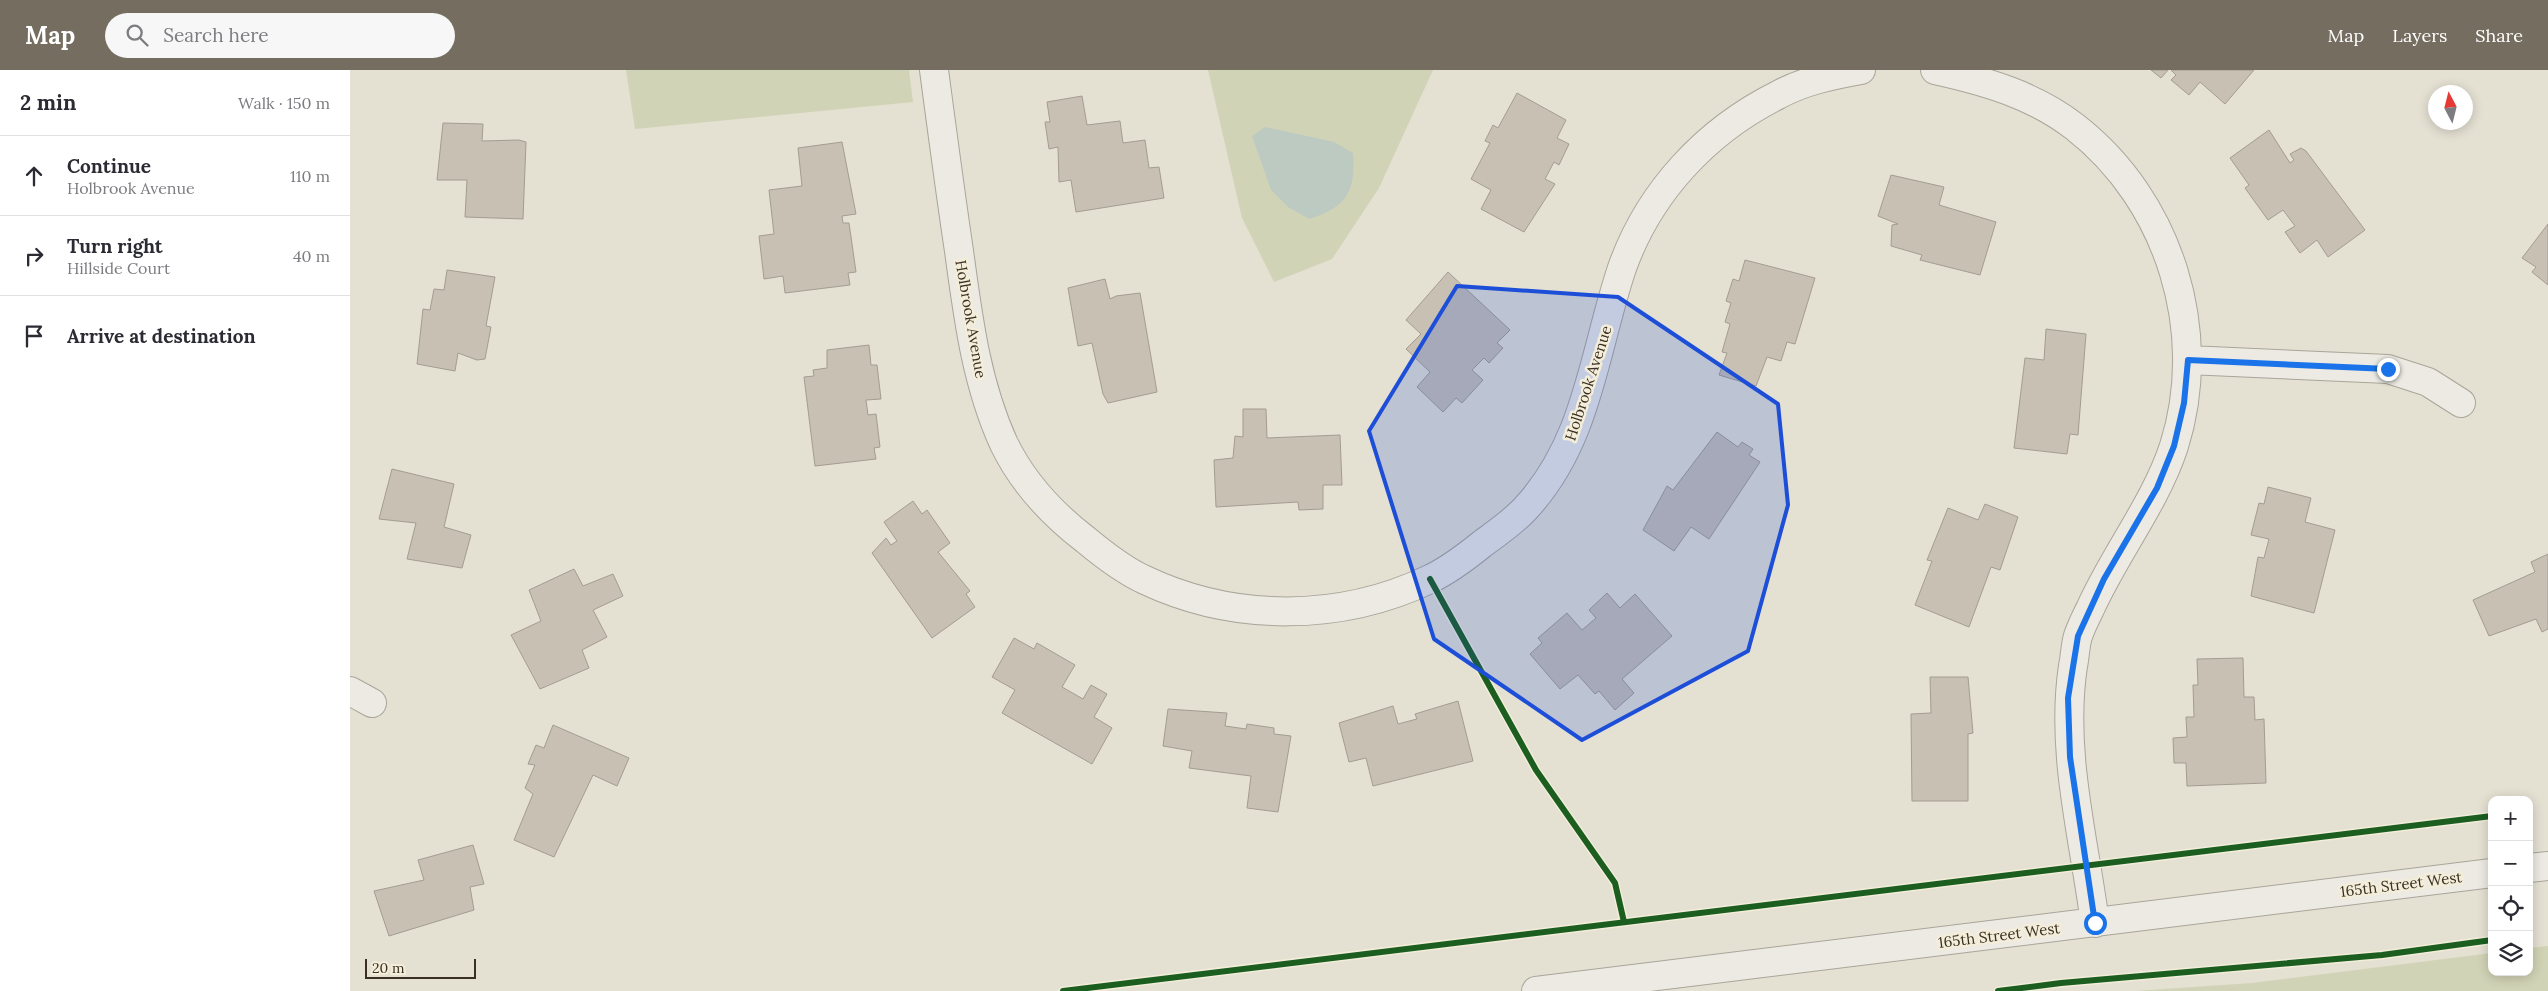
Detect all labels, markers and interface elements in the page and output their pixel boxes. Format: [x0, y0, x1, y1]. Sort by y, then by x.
search box [105, 13, 455, 58]
text: Map [25, 20, 75, 51]
icon: search [123, 21, 151, 49]
text: Search here [163, 23, 269, 47]
text: Map [2328, 24, 2364, 47]
text: Layers [2392, 24, 2447, 47]
text: Share [2475, 24, 2523, 47]
north arrow [2428, 85, 2473, 130]
text: 2 min [20, 89, 76, 116]
text: Walk · 150 m [238, 93, 330, 113]
text: Continue [67, 154, 151, 178]
icon: ahead [20, 162, 48, 190]
text: 110 m [290, 166, 330, 186]
text: Holbrook Avenue [67, 178, 195, 198]
text: Turn right [67, 234, 163, 258]
icon: right [20, 242, 48, 270]
text: 40 m [293, 246, 330, 266]
text: Hillside Court [67, 258, 170, 278]
street label: Holbrook Avenue [951, 258, 991, 380]
icon: arrive [20, 322, 48, 350]
street label: Holbrook Avenue [1560, 323, 1616, 443]
text: Arrive at destination [67, 324, 256, 348]
route end [2377, 358, 2400, 381]
map controls [2488, 796, 2533, 976]
button: + [2488, 796, 2533, 841]
button: − [2488, 841, 2533, 886]
street label: 165th Street West [2339, 867, 2463, 901]
button: locate [2488, 886, 2533, 931]
route start [2084, 912, 2107, 935]
street label: 165th Street West [1937, 918, 2061, 952]
button: layers [2488, 931, 2533, 976]
scale bar [365, 956, 476, 979]
text: 20 m [372, 959, 404, 977]

